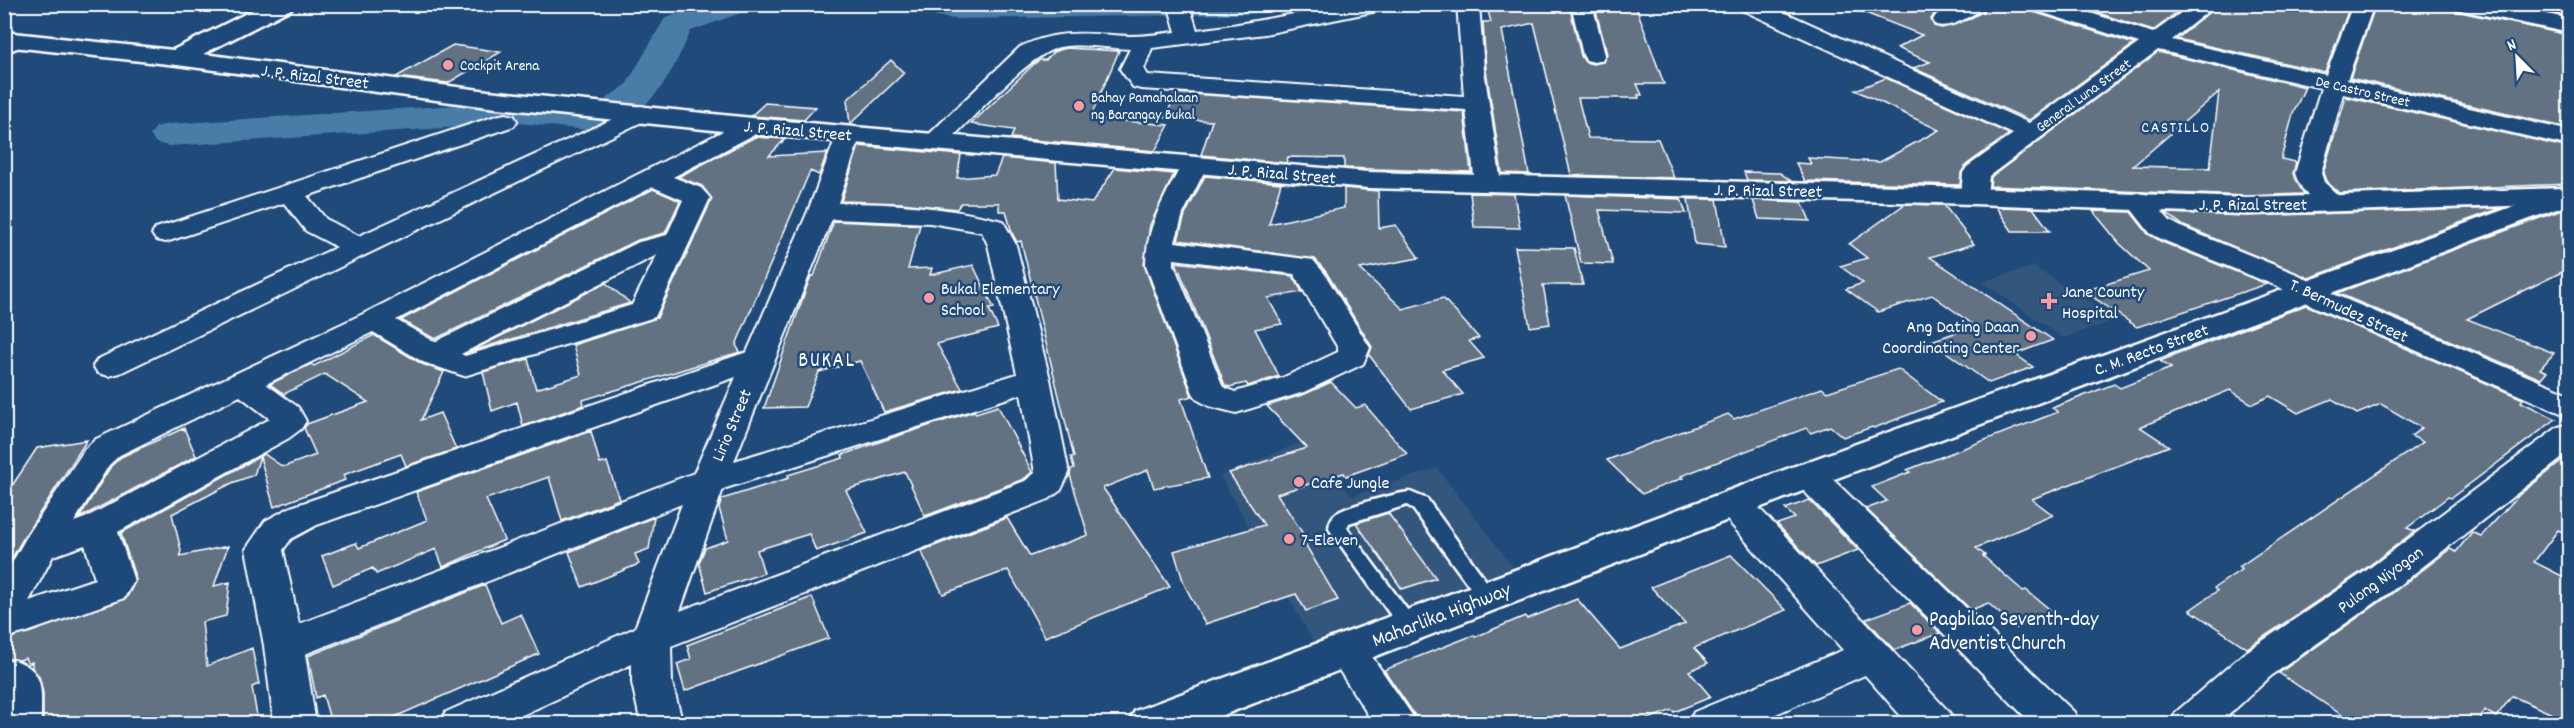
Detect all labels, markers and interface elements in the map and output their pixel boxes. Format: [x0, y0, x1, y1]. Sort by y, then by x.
north arrow [2487, 27, 2547, 87]
text: N [2504, 33, 2520, 58]
street label: General Luna Street [2032, 54, 2137, 139]
place label: Cockpit Arena [460, 56, 540, 78]
marker: Cockpit Arena [441, 58, 455, 72]
street label: J. P. Rizal Street [259, 59, 370, 98]
street label: De Castro Street [2313, 71, 2412, 115]
place label: Bahay Pamahalaan ng Barangay Bukal [1091, 88, 1198, 127]
marker: Bahay Pamahalaan ng Barangay Bukal [1072, 99, 1086, 113]
street label: J. P. Rizal Street [743, 115, 853, 150]
district label: CASTILLO [2141, 117, 2211, 140]
street label: J. P. Rizal Street [1227, 158, 1337, 193]
street label: J. P. Rizal Street [1714, 179, 1823, 206]
street label: J. P. Rizal Street [2199, 194, 2308, 219]
street label: T. Bermudez Street [2284, 274, 2412, 351]
place label: Bukal Elementary School [941, 278, 1060, 324]
place label: Jane County Hospital [2062, 281, 2145, 327]
marker: Bukal Elementary School [922, 291, 936, 305]
marker: Jane County Hospital [2040, 292, 2058, 310]
place label: Ang Dating Daan Coordinating Center [1882, 316, 2019, 362]
street label: C. M. Recto Street [2091, 319, 2213, 384]
marker: Ang Dating Daan Coordinating Center [2024, 329, 2038, 343]
district label: BUKAL [798, 347, 856, 377]
street label: Lirio Street [707, 386, 760, 466]
place label: Cafe Jungle [1311, 472, 1390, 497]
marker: Cafe Jungle [1292, 475, 1306, 489]
place label: 7-Eleven [1301, 529, 1358, 554]
marker: 7-Eleven [1282, 532, 1296, 546]
street label: Pulong Niyogan [2333, 541, 2430, 621]
street label: Maharlika Highway [1368, 576, 1516, 657]
place label: Pagbilao Seventh-day Adventist Church [1929, 606, 2099, 660]
marker: Pagbilao Seventh-day Adventist Church [1910, 623, 1924, 637]

